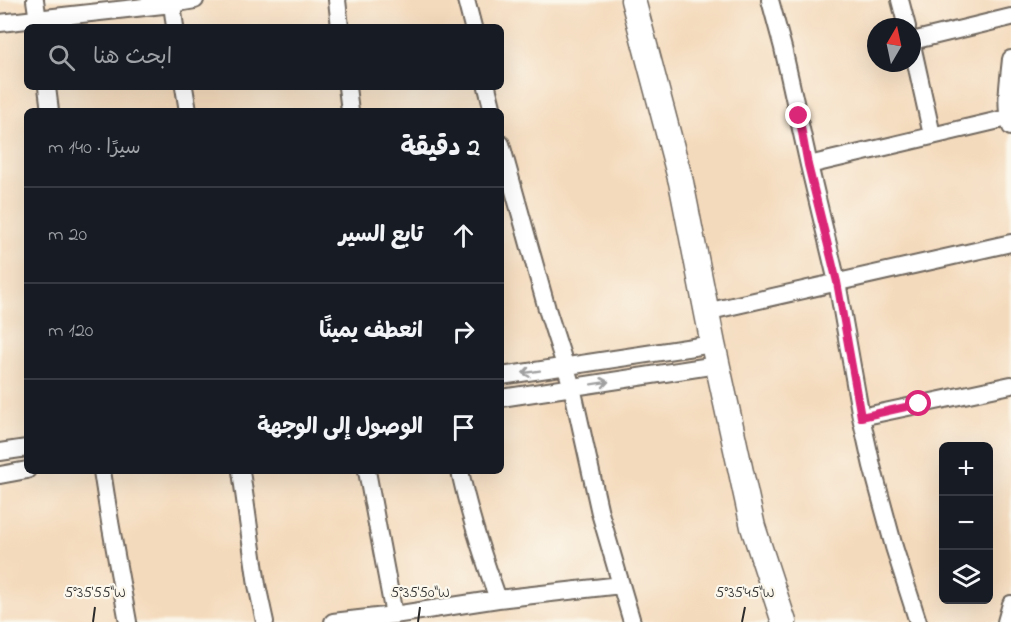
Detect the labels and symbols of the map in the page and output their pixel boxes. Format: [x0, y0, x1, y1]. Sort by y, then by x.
north arrow [867, 18, 921, 72]
route end [785, 102, 811, 128]
one-way arrow [521, 366, 541, 377]
one-way arrow [590, 377, 610, 388]
route start [905, 390, 931, 416]
text: 5°35'55"W [64, 582, 126, 604]
text: 5°35'50"W [390, 582, 450, 604]
text: 5°35'45"W [716, 582, 774, 604]

